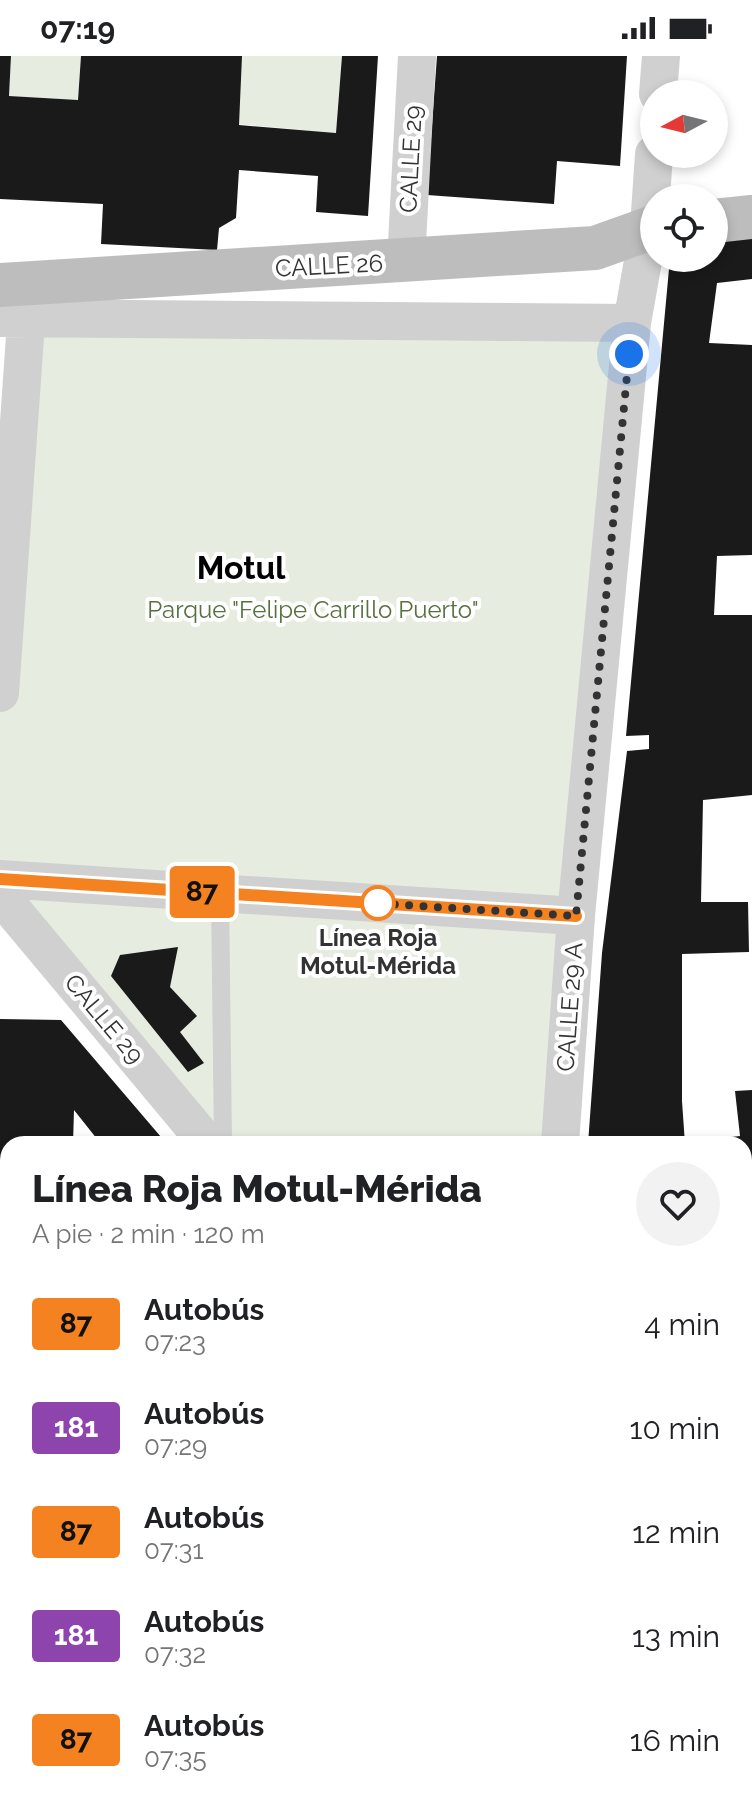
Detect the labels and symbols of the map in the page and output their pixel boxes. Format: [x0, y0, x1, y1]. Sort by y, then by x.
north arrow [640, 80, 728, 168]
street label: CALLE 29 [393, 104, 428, 214]
street label: CALLE 26 [274, 248, 384, 283]
your location [609, 334, 649, 374]
district label: Motul [197, 549, 286, 586]
park label: Parque "Felipe Carrillo Puerto" [147, 595, 479, 624]
line badge: 87 [166, 866, 238, 918]
marker: Línea Roja Motul-Mérida [361, 886, 395, 920]
place label: Línea Roja Motul-Mérida [300, 923, 456, 980]
street label: CALLE 29 A [551, 941, 588, 1072]
street label: CALLE 29 [59, 968, 150, 1069]

